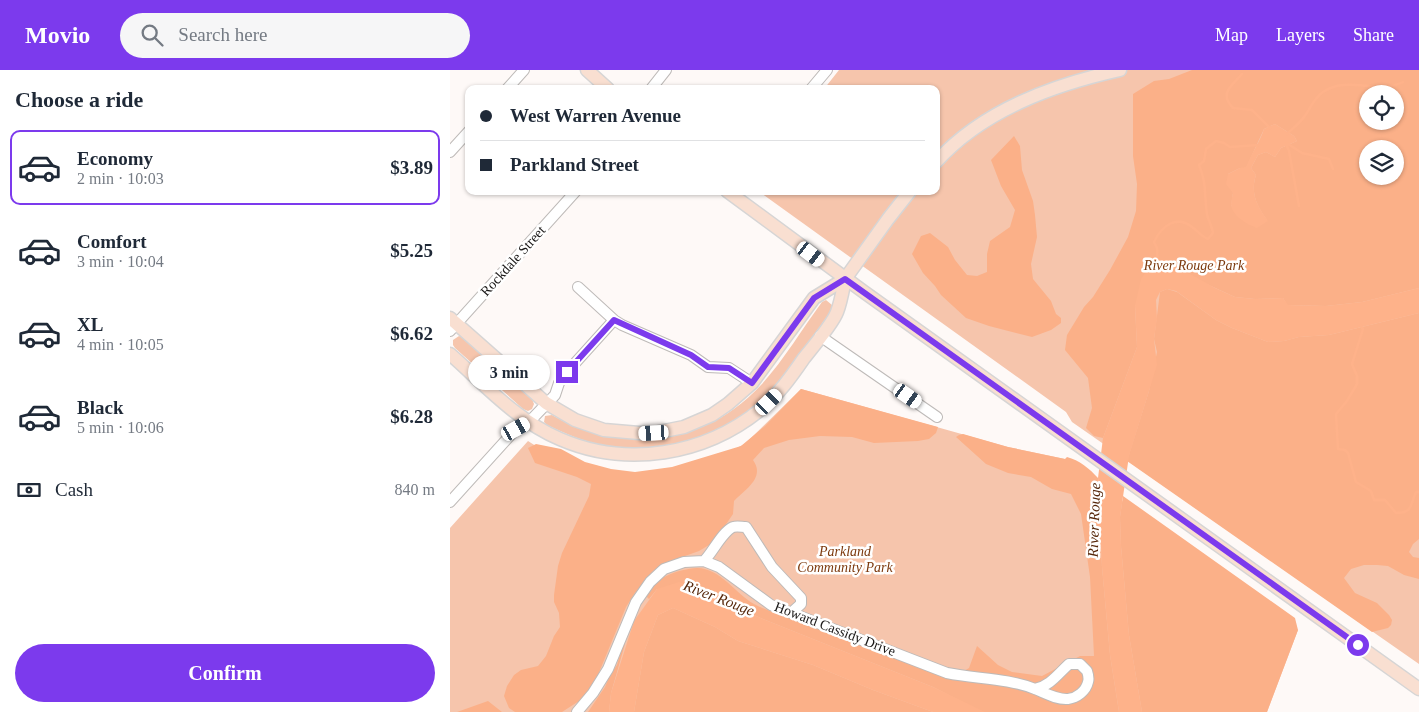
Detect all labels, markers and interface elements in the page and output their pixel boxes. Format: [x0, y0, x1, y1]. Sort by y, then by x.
search box [120, 13, 470, 58]
icon: search [138, 21, 166, 49]
text: Movio [25, 22, 90, 48]
text: Search here [178, 24, 267, 45]
text: Map [1215, 25, 1248, 45]
text: Layers [1276, 25, 1325, 45]
text: Share [1353, 25, 1394, 45]
map controls [1359, 85, 1404, 185]
button: locate [1359, 85, 1404, 130]
text: Choose a ride [15, 87, 143, 112]
text: West Warren Avenue [510, 105, 681, 126]
button: layers [1359, 140, 1404, 185]
icon: car [17, 145, 62, 190]
text: Economy [77, 148, 153, 169]
text: Parkland Street [510, 154, 639, 175]
text: $3.89 [390, 157, 433, 178]
text: 2 min · 10:03 [77, 170, 164, 187]
street label: Rockdale Street [478, 223, 548, 299]
icon: car [17, 228, 62, 273]
text: Comfort [77, 231, 147, 252]
car [794, 239, 827, 269]
text: $5.25 [390, 240, 433, 261]
text: 3 min · 10:04 [77, 253, 164, 270]
park label: River Rouge Park [1143, 258, 1245, 273]
icon: car [17, 311, 62, 356]
text: XL [77, 314, 103, 335]
text: $6.62 [390, 323, 433, 344]
text: 4 min · 10:05 [77, 336, 164, 353]
callout: 3 min [467, 354, 550, 390]
route end [556, 361, 578, 383]
text: 3 min [490, 364, 528, 381]
car [891, 381, 924, 411]
car [753, 386, 785, 418]
icon: car [17, 394, 62, 439]
text: Black [77, 397, 123, 418]
text: $6.28 [390, 406, 433, 427]
car [499, 415, 532, 443]
text: 5 min · 10:06 [77, 419, 164, 436]
car [638, 425, 669, 441]
icon: cash [15, 476, 43, 504]
text: Cash [55, 479, 93, 500]
text: 840 m [395, 481, 435, 498]
water label: River Rouge [1085, 482, 1103, 559]
park label: Parkland Community Park [797, 544, 893, 575]
water label: River Rouge [680, 577, 757, 619]
street label: Howard Cassidy Drive [772, 599, 898, 659]
route start [1347, 634, 1369, 656]
button: Confirm [15, 644, 435, 702]

